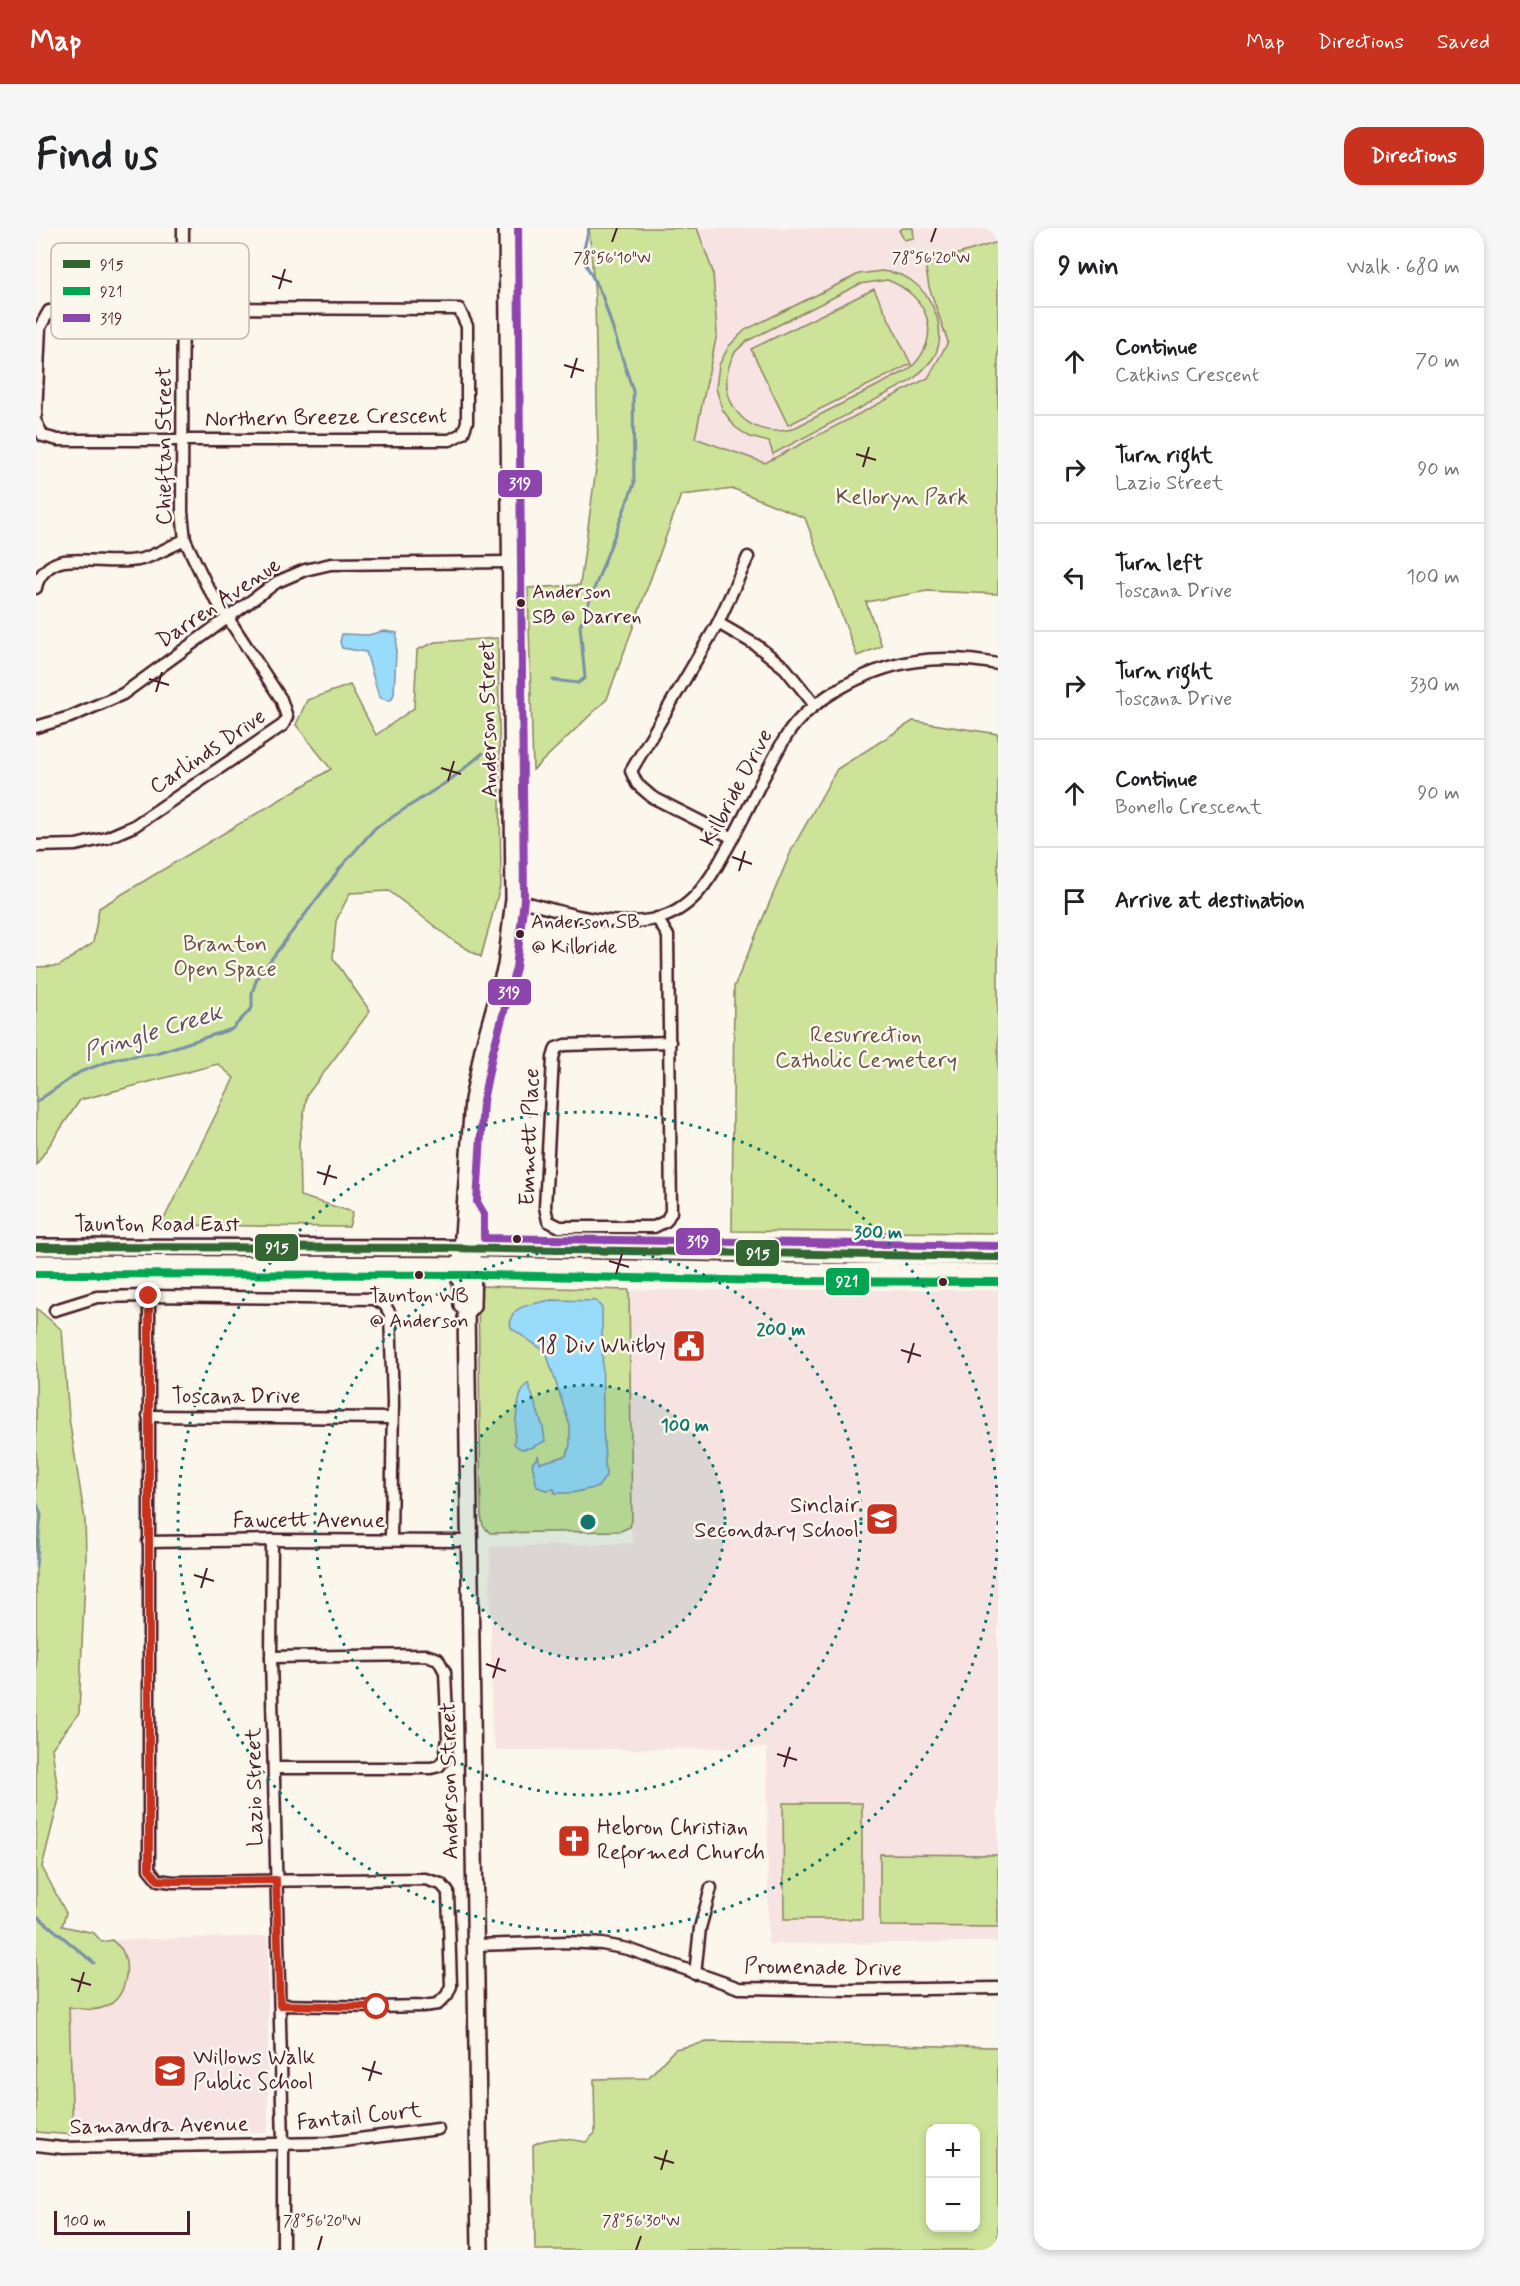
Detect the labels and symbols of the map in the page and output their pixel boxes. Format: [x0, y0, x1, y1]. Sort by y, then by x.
legend [51, 243, 249, 339]
text: 78°56'10"W [573, 249, 651, 269]
text: 78°56'20"W [892, 249, 970, 269]
text: 915 [100, 255, 124, 276]
text: 921 [100, 282, 123, 303]
text: 319 [100, 309, 123, 330]
street label: Chieftan Street [151, 367, 179, 525]
street label: Northern Breeze Crescent [205, 402, 447, 434]
line badge: 319 [497, 469, 543, 498]
text: 319 [509, 474, 531, 495]
park label: Kelloryn Park [836, 484, 968, 512]
street label: Darren Avenue [151, 551, 287, 655]
place label: Anderson SB @ Darren [532, 579, 641, 631]
marker: Anderson SB @ Darren [515, 597, 527, 609]
street label: Anderson Street [474, 640, 504, 798]
street label: Carlinds Drive [145, 703, 271, 801]
street label: Kilbride Drive [694, 724, 780, 852]
place label: Anderson SB @ Kilbride [531, 909, 640, 961]
marker: Anderson SB @ Kilbride [514, 928, 526, 940]
park label: Branton Open Space [173, 931, 277, 984]
line badge: 319 [487, 978, 532, 1006]
text: 319 [498, 983, 520, 1004]
water label: Pringle Creek [80, 997, 227, 1069]
park label: Resurrection Catholic Cemetery [775, 1022, 957, 1075]
street label: Emmett Place [514, 1068, 546, 1206]
street label: Taunton Road East [74, 1211, 240, 1239]
text: 300 m [854, 1221, 902, 1245]
line badge: 319 [675, 1227, 721, 1256]
text: 319 [687, 1232, 709, 1253]
line badge: 915 [254, 1233, 299, 1262]
unlabelled marker [511, 1233, 523, 1245]
text: 915 [265, 1238, 289, 1259]
line badge: 915 [735, 1239, 780, 1267]
text: 915 [746, 1244, 770, 1265]
line badge: 921 [825, 1267, 870, 1296]
marker: Taunton WB @ Anderson [413, 1269, 425, 1281]
text: 921 [836, 1272, 858, 1293]
unlabelled marker [937, 1276, 949, 1288]
route end [135, 1282, 161, 1308]
place label: Taunton WB @ Anderson [369, 1283, 469, 1335]
text: 200 m [756, 1318, 806, 1342]
public building icon: 18 Div Whitby [671, 1328, 707, 1364]
place label: 18 Div Whitby [536, 1332, 666, 1360]
street label: Toscana Drive [172, 1383, 300, 1411]
text: 100 m [661, 1414, 709, 1438]
place label: Sinclair Secondary School [694, 1492, 860, 1545]
school or university icon: Sinclair Secondary School [864, 1501, 900, 1537]
street label: Fawcett Avenue [233, 1507, 385, 1535]
centre of rings [578, 1512, 598, 1532]
street label: Anderson Street [435, 1702, 465, 1860]
street label: Lazio Street [240, 1727, 270, 1847]
place label: Hebron Christian Reformed Church [597, 1814, 765, 1869]
church icon: Hebron Christian Reformed Church [556, 1823, 592, 1859]
street label: Promenade Drive [744, 1953, 902, 1983]
route start [363, 1993, 389, 2019]
place label: Willows Walk Public School [193, 2044, 315, 2097]
school or university icon: Willows Walk Public School [152, 2053, 188, 2089]
street label: Fantail Court [295, 2097, 423, 2137]
street label: Samandra Avenue [69, 2110, 249, 2142]
scale bar [54, 2208, 190, 2236]
text: 78°56'20"W [283, 2212, 361, 2232]
text: 78°56'30"W [602, 2212, 680, 2232]

